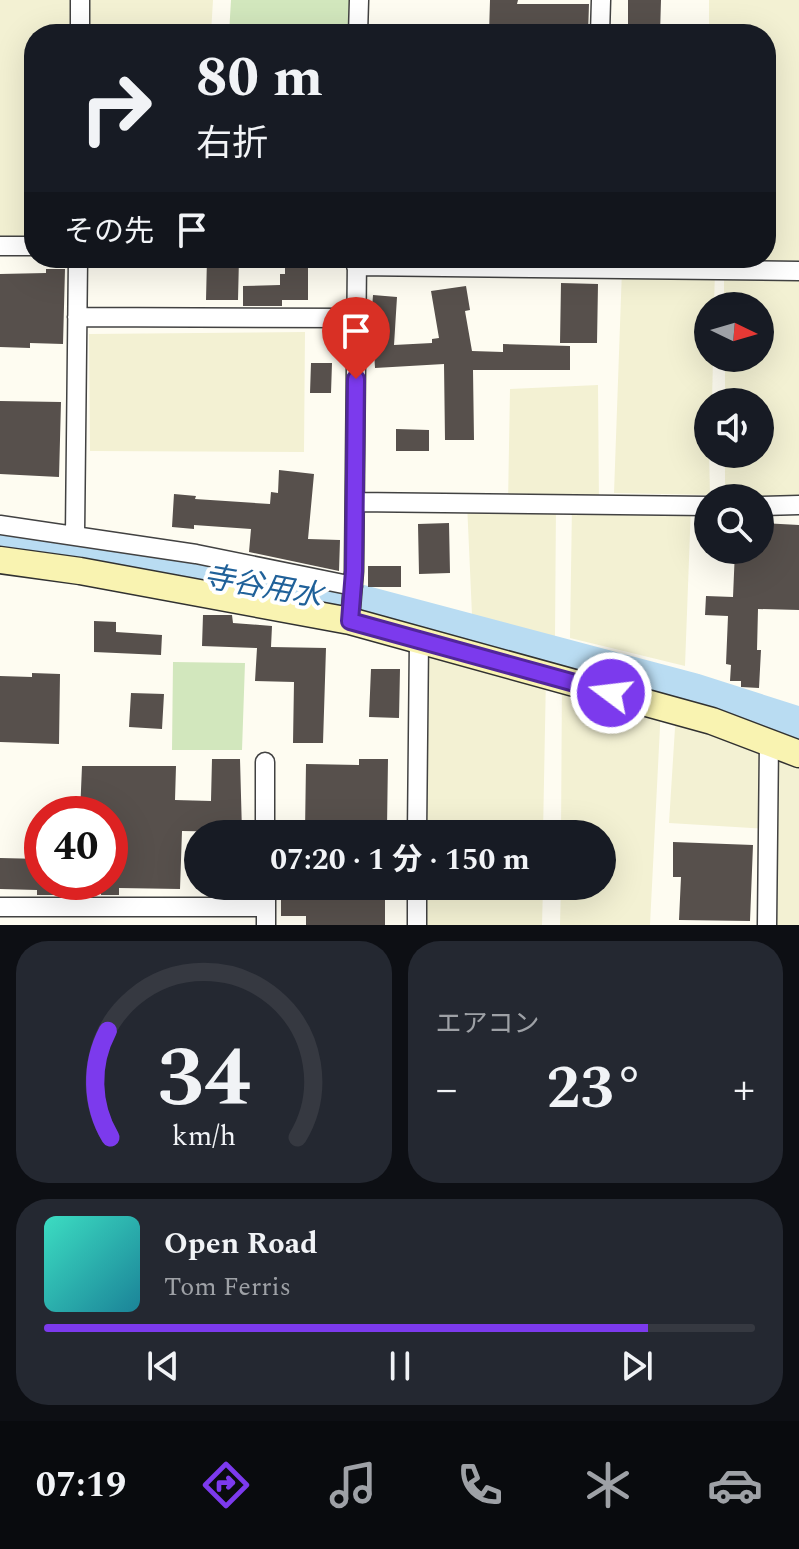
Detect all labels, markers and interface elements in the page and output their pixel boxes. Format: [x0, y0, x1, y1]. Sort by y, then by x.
text: 80 m [196, 36, 323, 121]
icon: right [64, 56, 168, 160]
text: 右折 [196, 117, 268, 172]
icon: arrive [170, 208, 214, 252]
text: その先 [64, 209, 154, 255]
north arrow [694, 292, 774, 372]
map controls [694, 292, 774, 564]
pin [322, 297, 390, 379]
icon: arrive [334, 309, 378, 353]
button: sound [694, 388, 774, 468]
button: search [694, 484, 774, 564]
water label: 寺谷用水 [200, 554, 329, 621]
position arrow [569, 651, 653, 735]
speed limit sign: 40 [24, 796, 128, 900]
text: 07:20 · 1 分 · 150 m [270, 837, 530, 883]
text: エアコン [436, 1004, 540, 1044]
text: 34 [157, 1016, 250, 1143]
text: 23° [547, 1043, 644, 1135]
text: − [436, 1056, 458, 1123]
text: + [733, 1056, 755, 1123]
text: km/h [172, 1115, 236, 1158]
text: Open Road [164, 1221, 318, 1267]
text: Tom Ferris [164, 1267, 291, 1307]
icon: previous [141, 1344, 185, 1388]
icon: pause [378, 1344, 422, 1388]
icon: next [615, 1344, 659, 1388]
icon: directions [198, 1457, 254, 1513]
icon: music [325, 1457, 381, 1513]
icon: phone [452, 1457, 508, 1513]
icon: climate [580, 1457, 636, 1513]
icon: car [707, 1457, 763, 1513]
text: 07:19 [36, 1458, 126, 1513]

